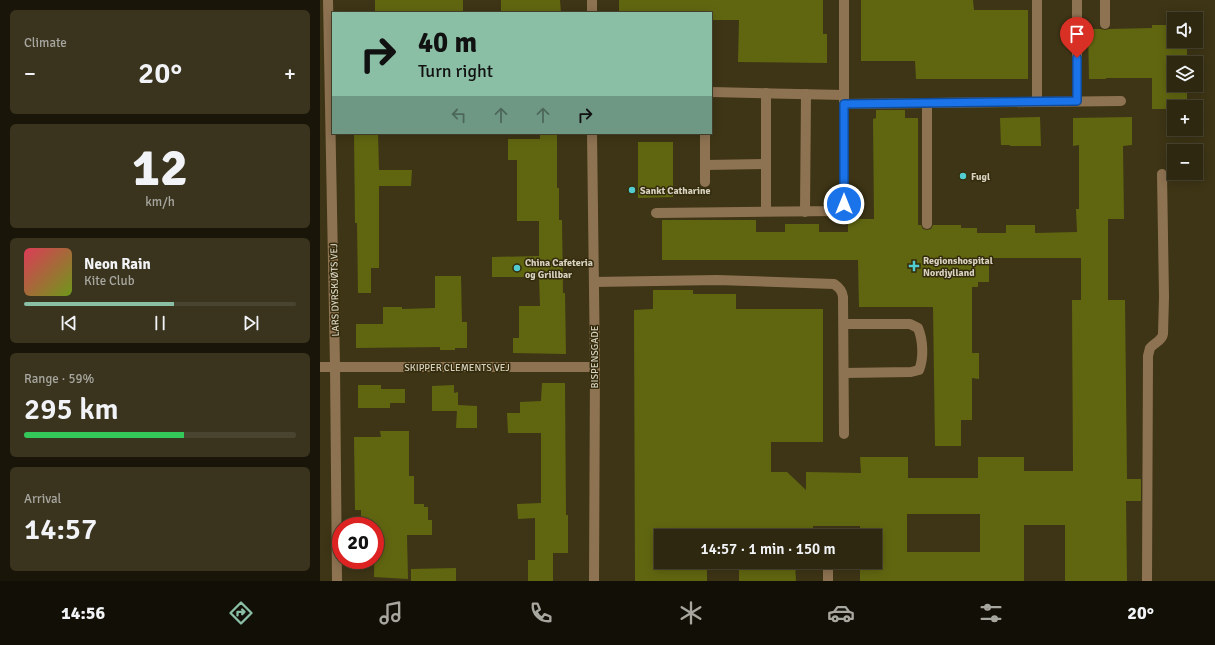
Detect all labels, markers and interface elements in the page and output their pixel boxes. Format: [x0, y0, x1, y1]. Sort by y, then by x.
map controls [1167, 12, 1203, 180]
button: sound [1167, 12, 1203, 48]
pin [1060, 17, 1094, 58]
icon: arrive [1066, 23, 1088, 45]
text: 40 m [418, 26, 477, 60]
icon: right [352, 28, 404, 80]
text: Climate [24, 35, 67, 51]
text: 20° [138, 55, 182, 92]
button: layers [1167, 56, 1203, 92]
text: − [24, 60, 36, 87]
text: + [284, 60, 296, 87]
text: Turn right [418, 60, 493, 82]
button: + [1167, 100, 1203, 136]
icon: left [448, 104, 470, 126]
icon: ahead [490, 104, 512, 126]
icon: ahead [532, 104, 554, 126]
icon: right [574, 104, 596, 126]
text: 12 [132, 136, 188, 200]
button: − [1167, 144, 1203, 180]
marker: Fugl [958, 171, 968, 181]
place label: Fugl [971, 171, 990, 183]
position arrow [823, 183, 865, 225]
marker: Sankt Catharine [627, 185, 637, 195]
place label: Sankt Catharine [640, 185, 710, 197]
text: km/h [145, 194, 175, 210]
street label: LARS DYRSKJØTS VEJ [328, 243, 342, 337]
text: Neon Rain [84, 255, 151, 273]
place label: Regionshospital Nordjylland [923, 255, 993, 279]
place label: China Cafeteria og Grillbar [525, 257, 593, 281]
marker: Regionshospital Nordjylland [908, 260, 920, 272]
marker: China Cafeteria og Grillbar [512, 263, 522, 273]
text: Kite Club [84, 273, 135, 289]
icon: previous [58, 312, 80, 334]
icon: pause [149, 312, 171, 334]
icon: next [240, 312, 262, 334]
street label: BISPENSGADE [589, 325, 601, 388]
street label: SKIPPER CLEMENTS VEJ [404, 362, 510, 374]
text: Range · 59% [24, 371, 94, 387]
text: 295 km [24, 391, 119, 428]
text: Arrival [24, 491, 61, 507]
text: 14:57 [24, 511, 97, 548]
speed limit sign: 20 [332, 517, 384, 569]
text: 14:57 · 1 min · 150 m [701, 540, 835, 558]
icon: directions [227, 599, 255, 627]
icon: music [377, 599, 405, 627]
icon: phone [527, 599, 555, 627]
icon: climate [677, 599, 705, 627]
icon: car [827, 599, 855, 627]
icon: filters [977, 599, 1005, 627]
text: 14:56 [61, 602, 105, 624]
text: 20° [1127, 602, 1154, 624]

